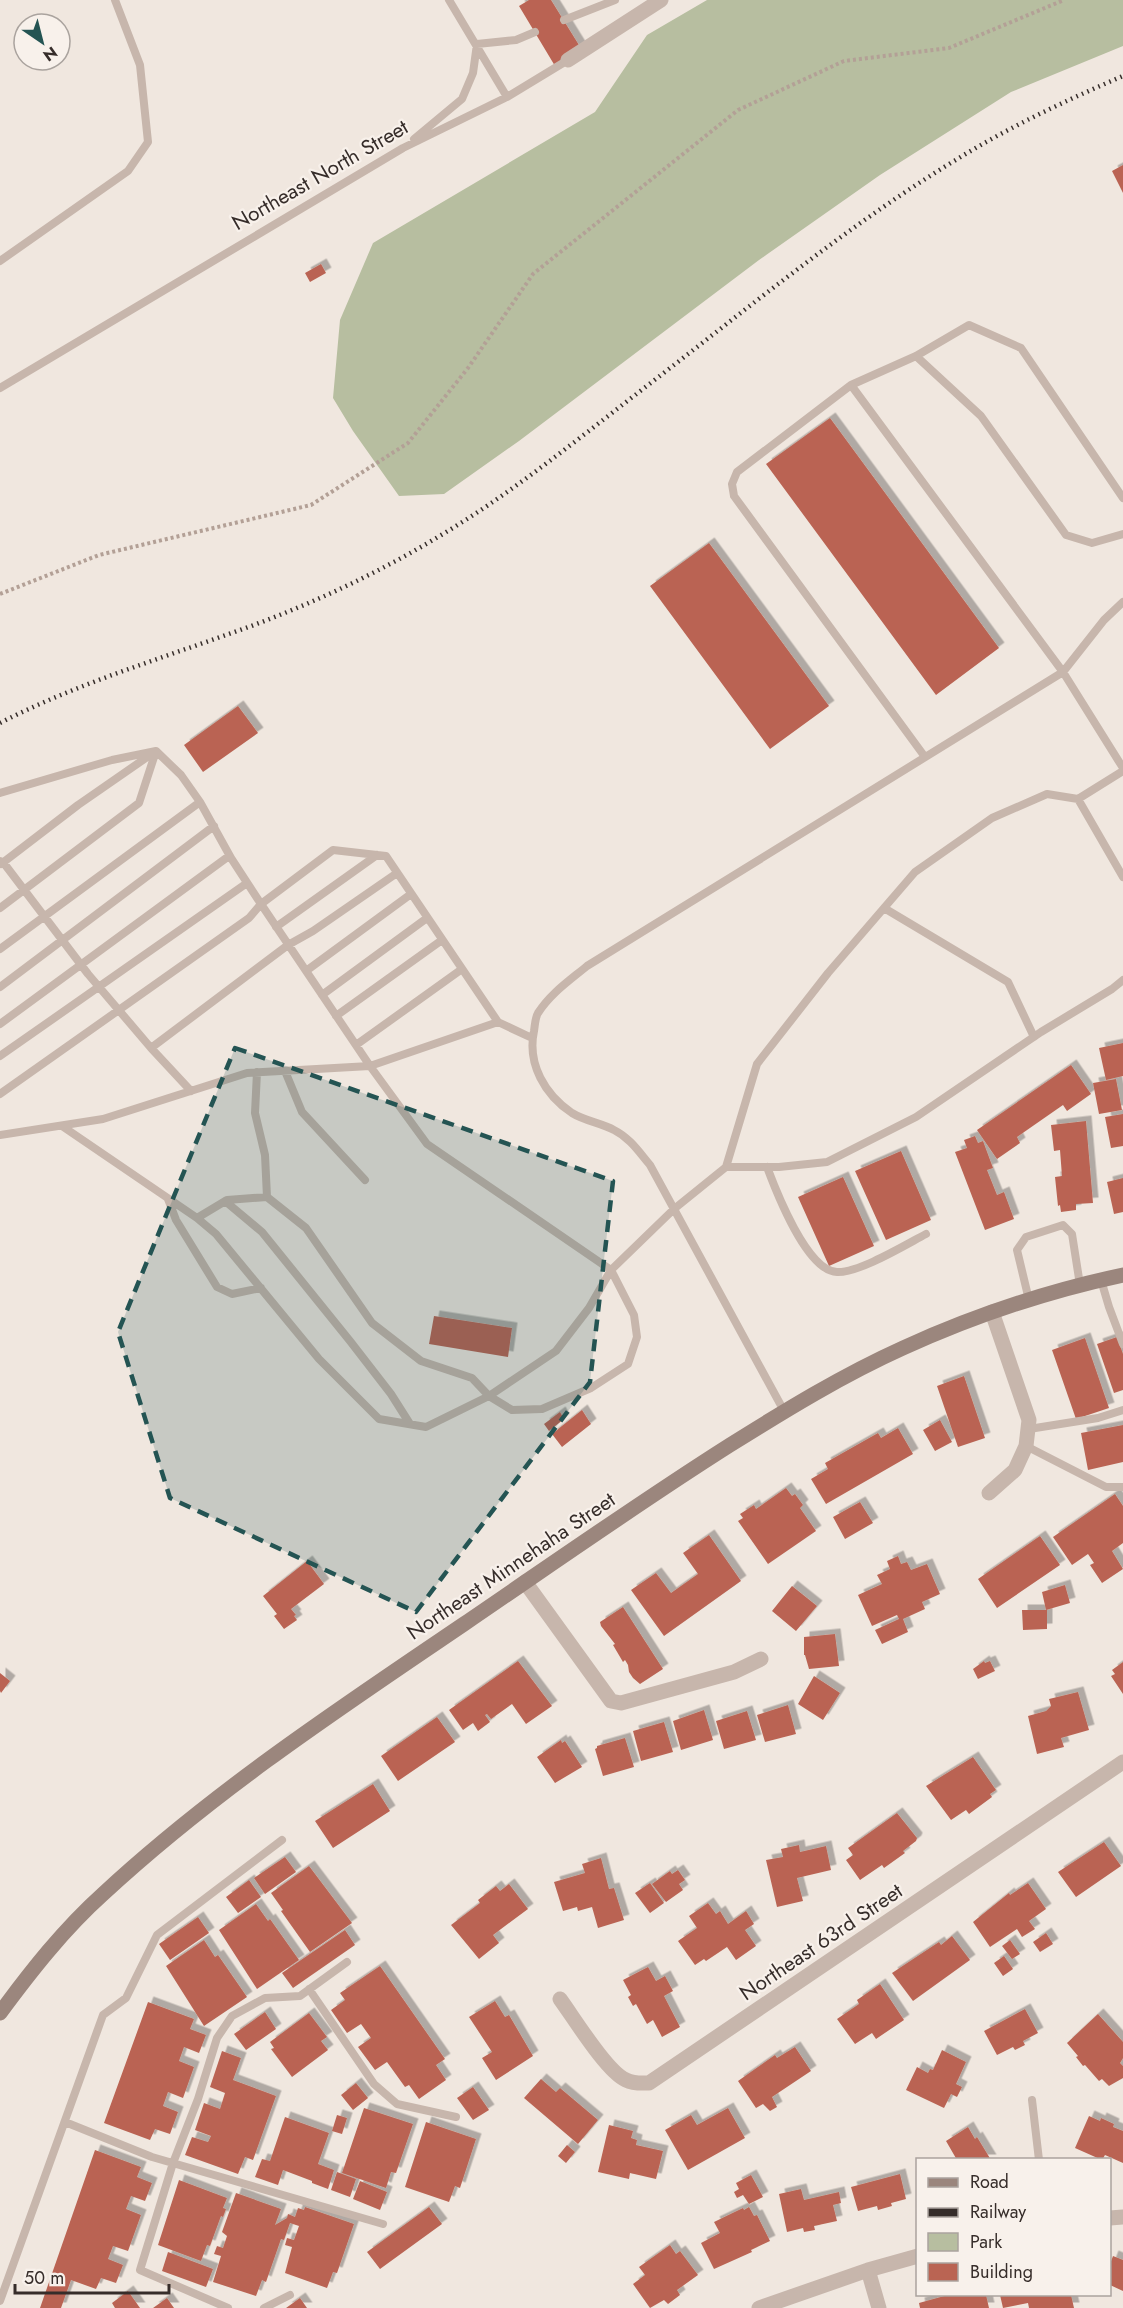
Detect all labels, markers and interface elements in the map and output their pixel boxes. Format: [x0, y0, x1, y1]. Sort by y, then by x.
north arrow [12, 12, 72, 72]
text: N [39, 41, 62, 67]
street label: Northeast North Street [226, 112, 414, 238]
street label: Northeast Minnehaha Street [401, 1485, 621, 1647]
street label: Northeast 63rd Street [733, 1876, 909, 2008]
legend [916, 2158, 1111, 2296]
text: Road [970, 2169, 1009, 2195]
text: Railway [970, 2199, 1026, 2225]
text: Park [970, 2229, 1002, 2255]
scale bar [15, 2257, 170, 2295]
text: Building [970, 2259, 1033, 2285]
text: 50 m [24, 2265, 64, 2291]

